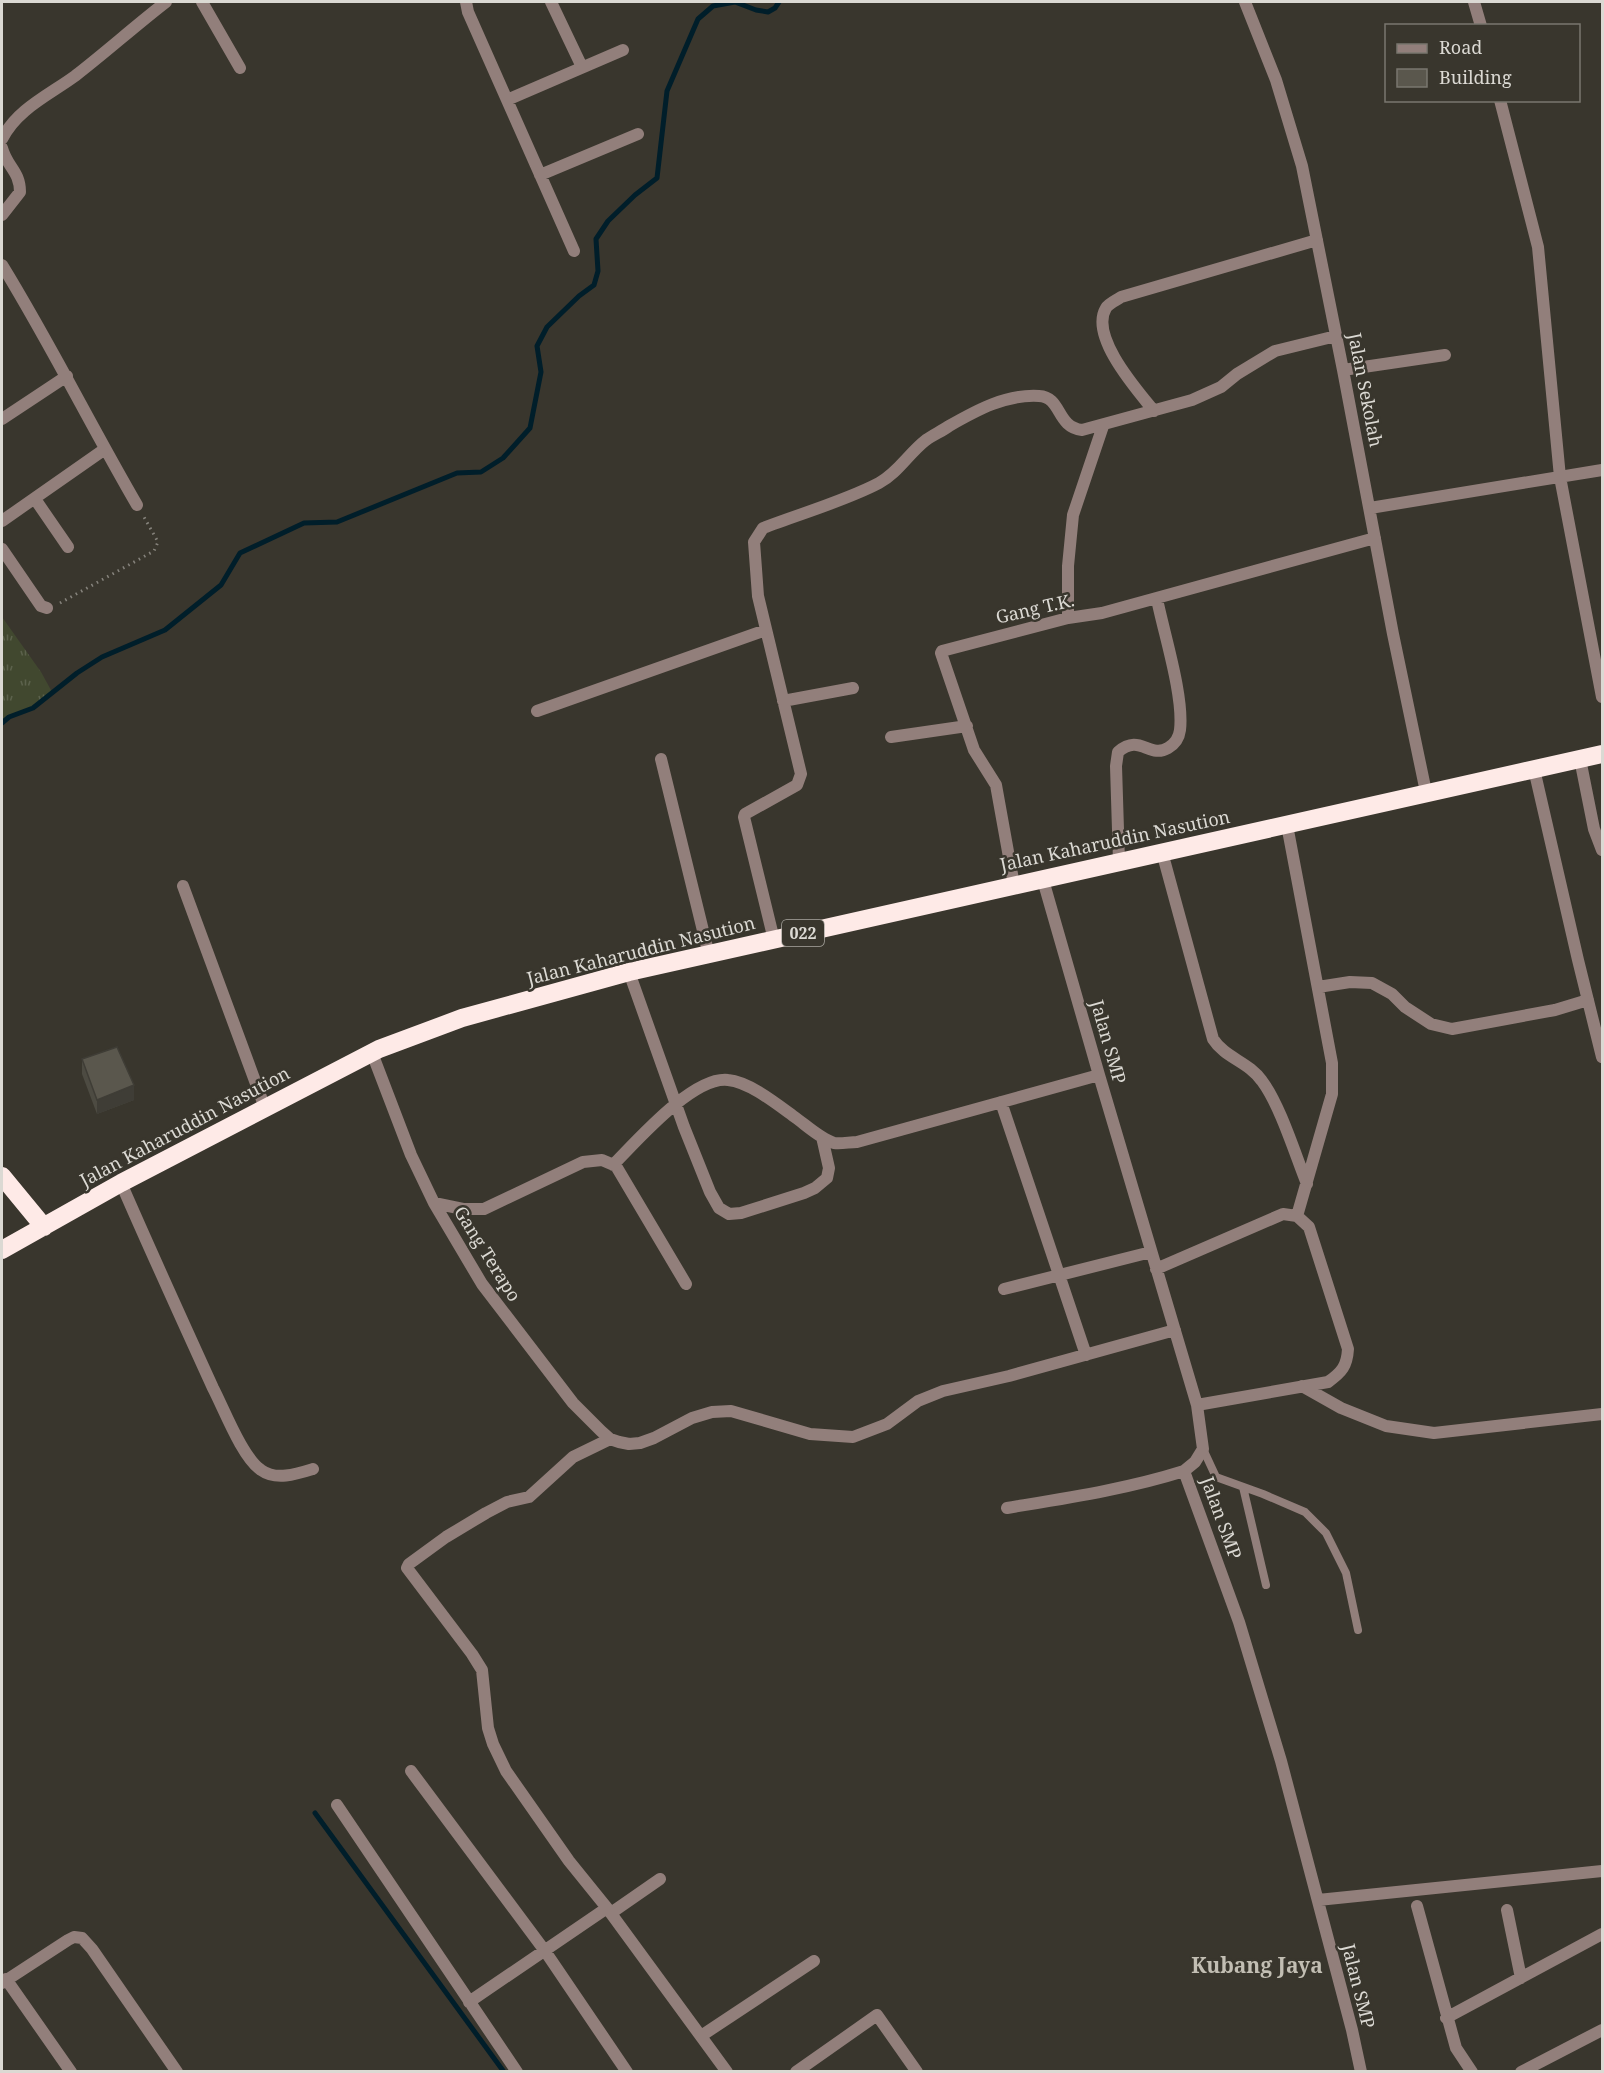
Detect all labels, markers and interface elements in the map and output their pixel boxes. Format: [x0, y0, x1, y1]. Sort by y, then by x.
legend [1385, 24, 1580, 102]
text: Road [1439, 35, 1482, 59]
text: Building [1439, 65, 1512, 89]
street label: Jalan Sekolah [1343, 330, 1389, 449]
street label: Gang T.K. [993, 587, 1076, 629]
street label: Jalan Kaharuddin Nasution [997, 804, 1232, 876]
street label: Jalan Kaharuddin Nasution [523, 910, 758, 990]
road number: 022 [782, 920, 824, 946]
street label: Jalan SMP [1085, 996, 1132, 1087]
street label: Jalan Kaharuddin Nasution [75, 1060, 294, 1192]
street label: Gang Terapo [449, 1201, 527, 1306]
street label: Jalan SMP [1196, 1472, 1248, 1562]
street label: Jalan SMP [1337, 1940, 1381, 2031]
district label: Kubang Jaya [1191, 1951, 1323, 1979]

